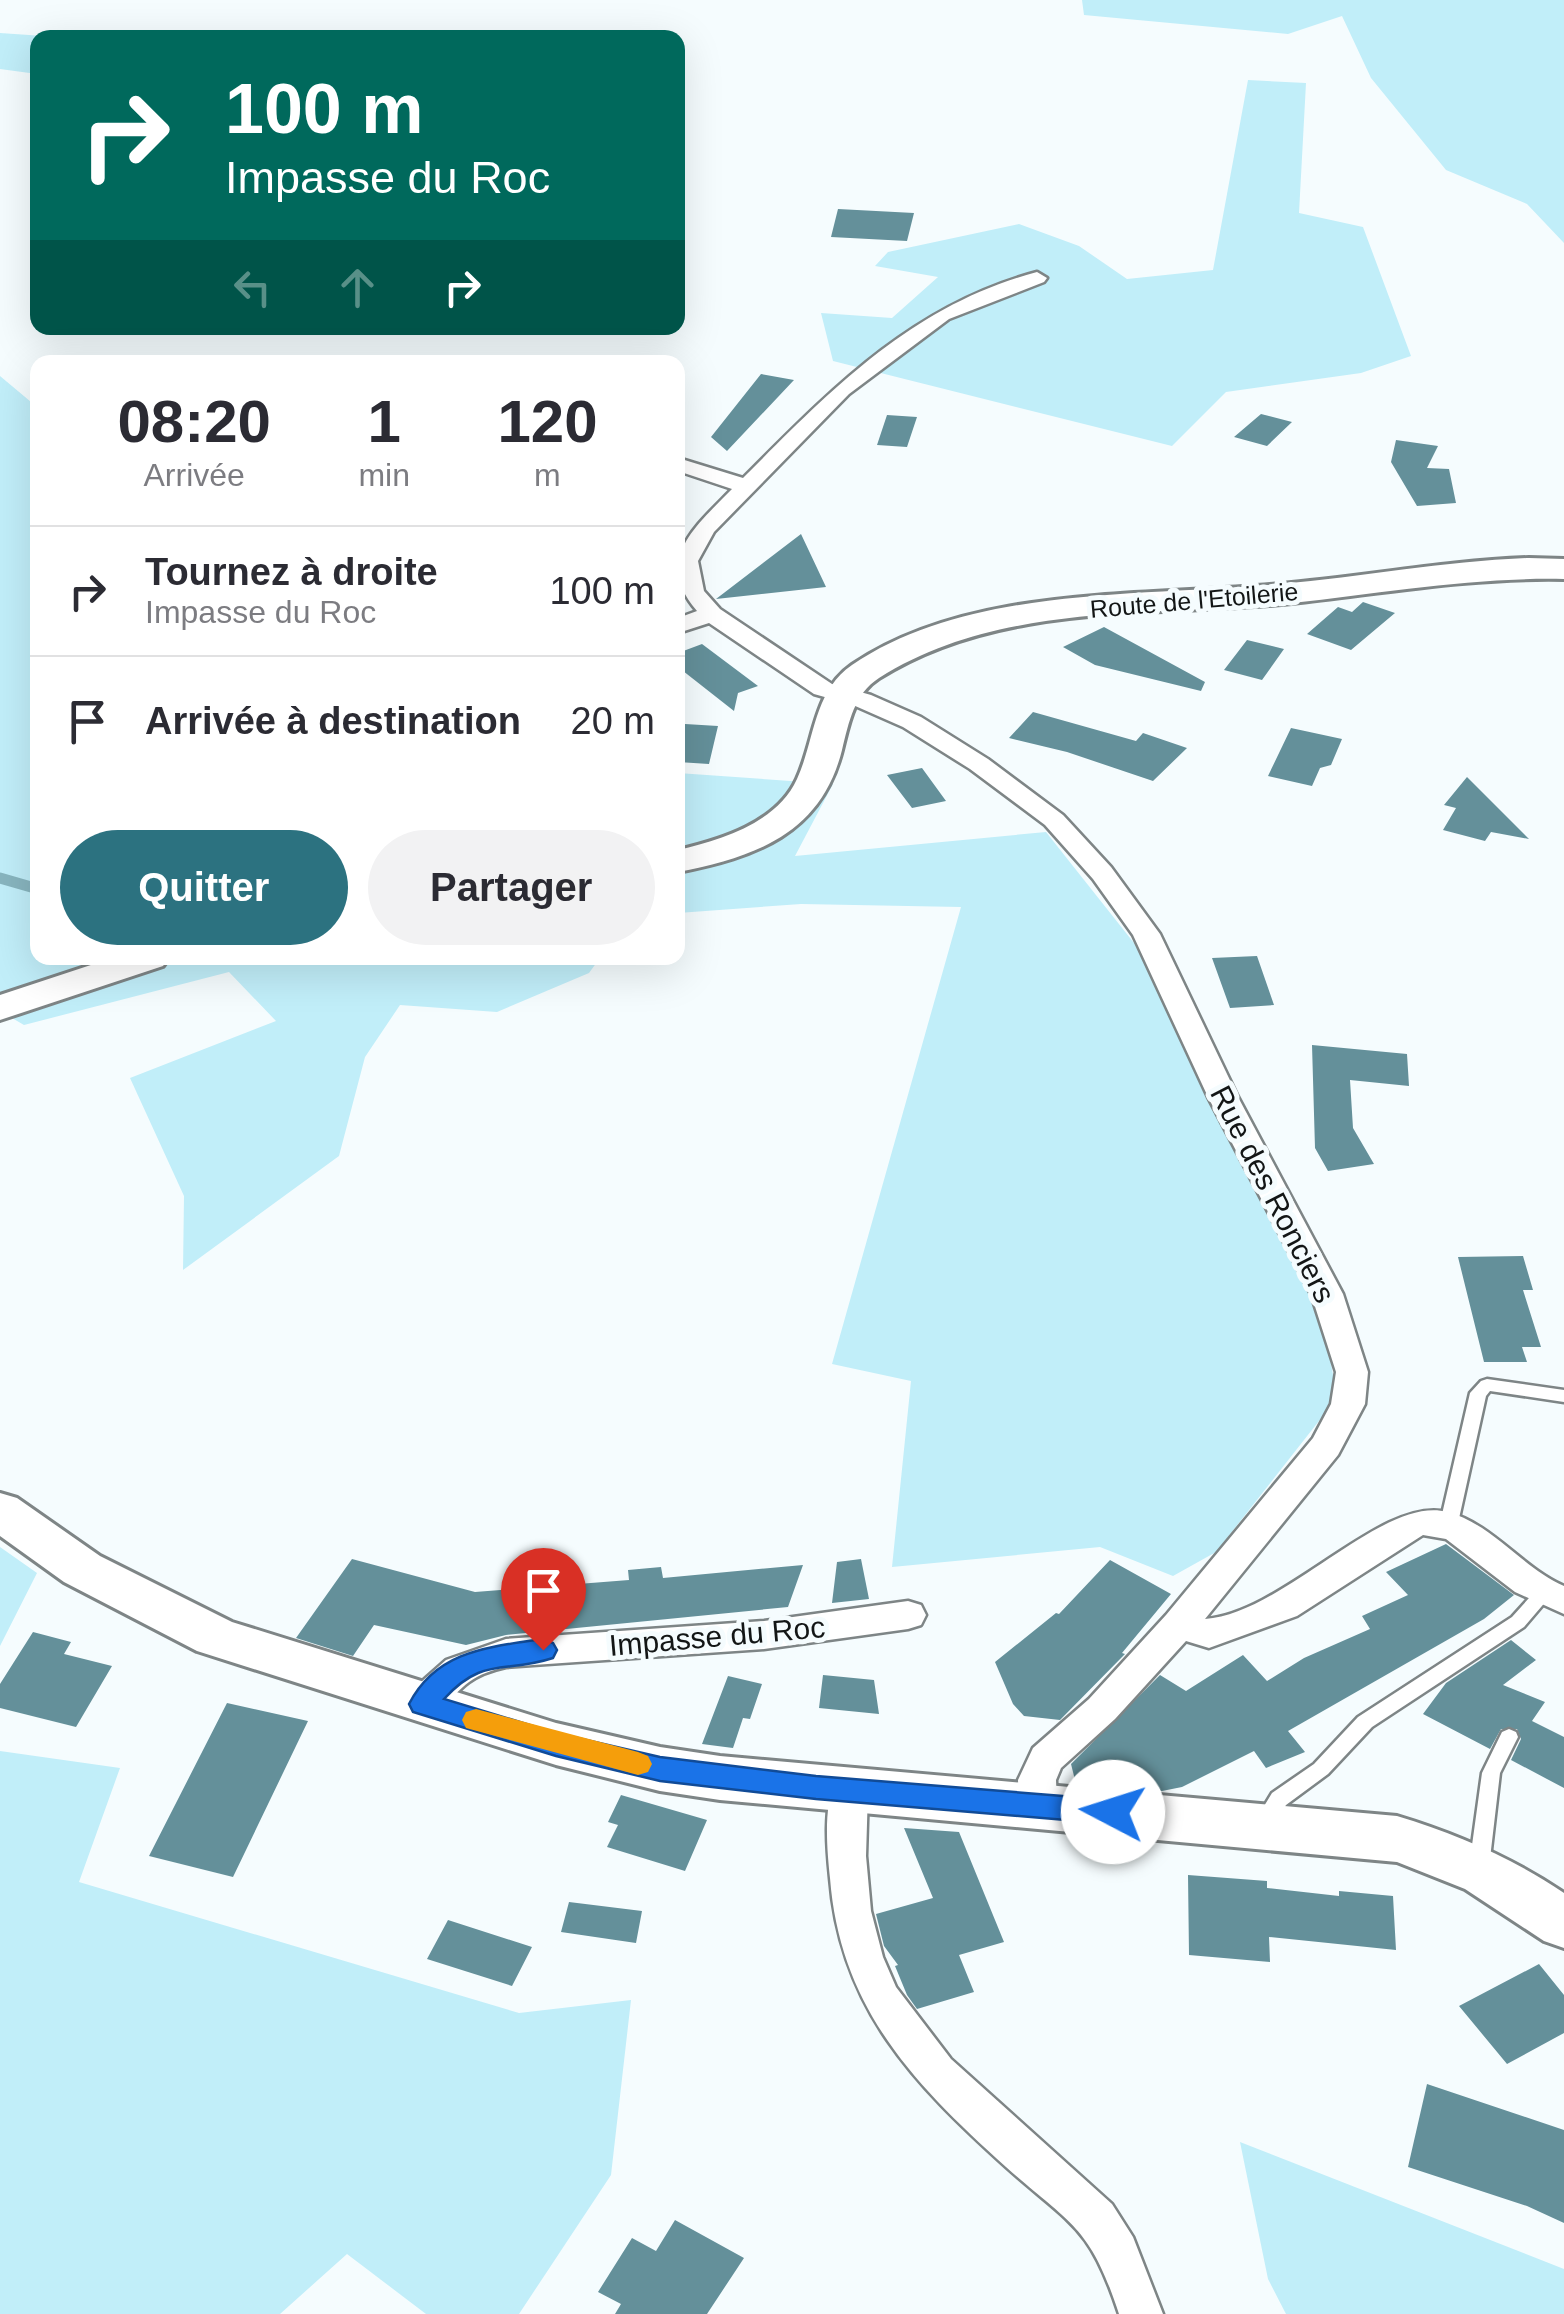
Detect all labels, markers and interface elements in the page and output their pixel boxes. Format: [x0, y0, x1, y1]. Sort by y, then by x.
icon: right [60, 70, 190, 200]
text: 100 m [225, 70, 423, 148]
text: Impasse du Roc [225, 152, 550, 203]
icon: left [225, 260, 280, 315]
icon: ahead [330, 260, 385, 315]
icon: right [435, 260, 490, 315]
text: 08:20 [117, 388, 271, 455]
text: 1 [367, 388, 401, 455]
text: 120 [497, 388, 598, 455]
text: Arrivée [144, 457, 245, 493]
text: min [358, 457, 410, 493]
text: m [534, 457, 561, 493]
text: Tournez à droite [145, 551, 438, 593]
icon: right [60, 564, 115, 619]
text: 100 m [549, 570, 655, 612]
street label: Route de l'Etoilerie [1089, 577, 1299, 623]
text: Impasse du Roc [145, 594, 376, 630]
icon: arrive [60, 694, 115, 749]
text: Arrivée à destination [145, 700, 521, 742]
text: 20 m [571, 700, 655, 742]
button: Quitter [60, 830, 348, 945]
button: Partager [368, 830, 655, 945]
street label: Rue des Ronciers [1204, 1080, 1342, 1308]
pin [501, 1548, 586, 1651]
icon: arrive [516, 1563, 571, 1618]
street label: Impasse du Roc [608, 1610, 826, 1662]
position arrow [1061, 1760, 1165, 1864]

